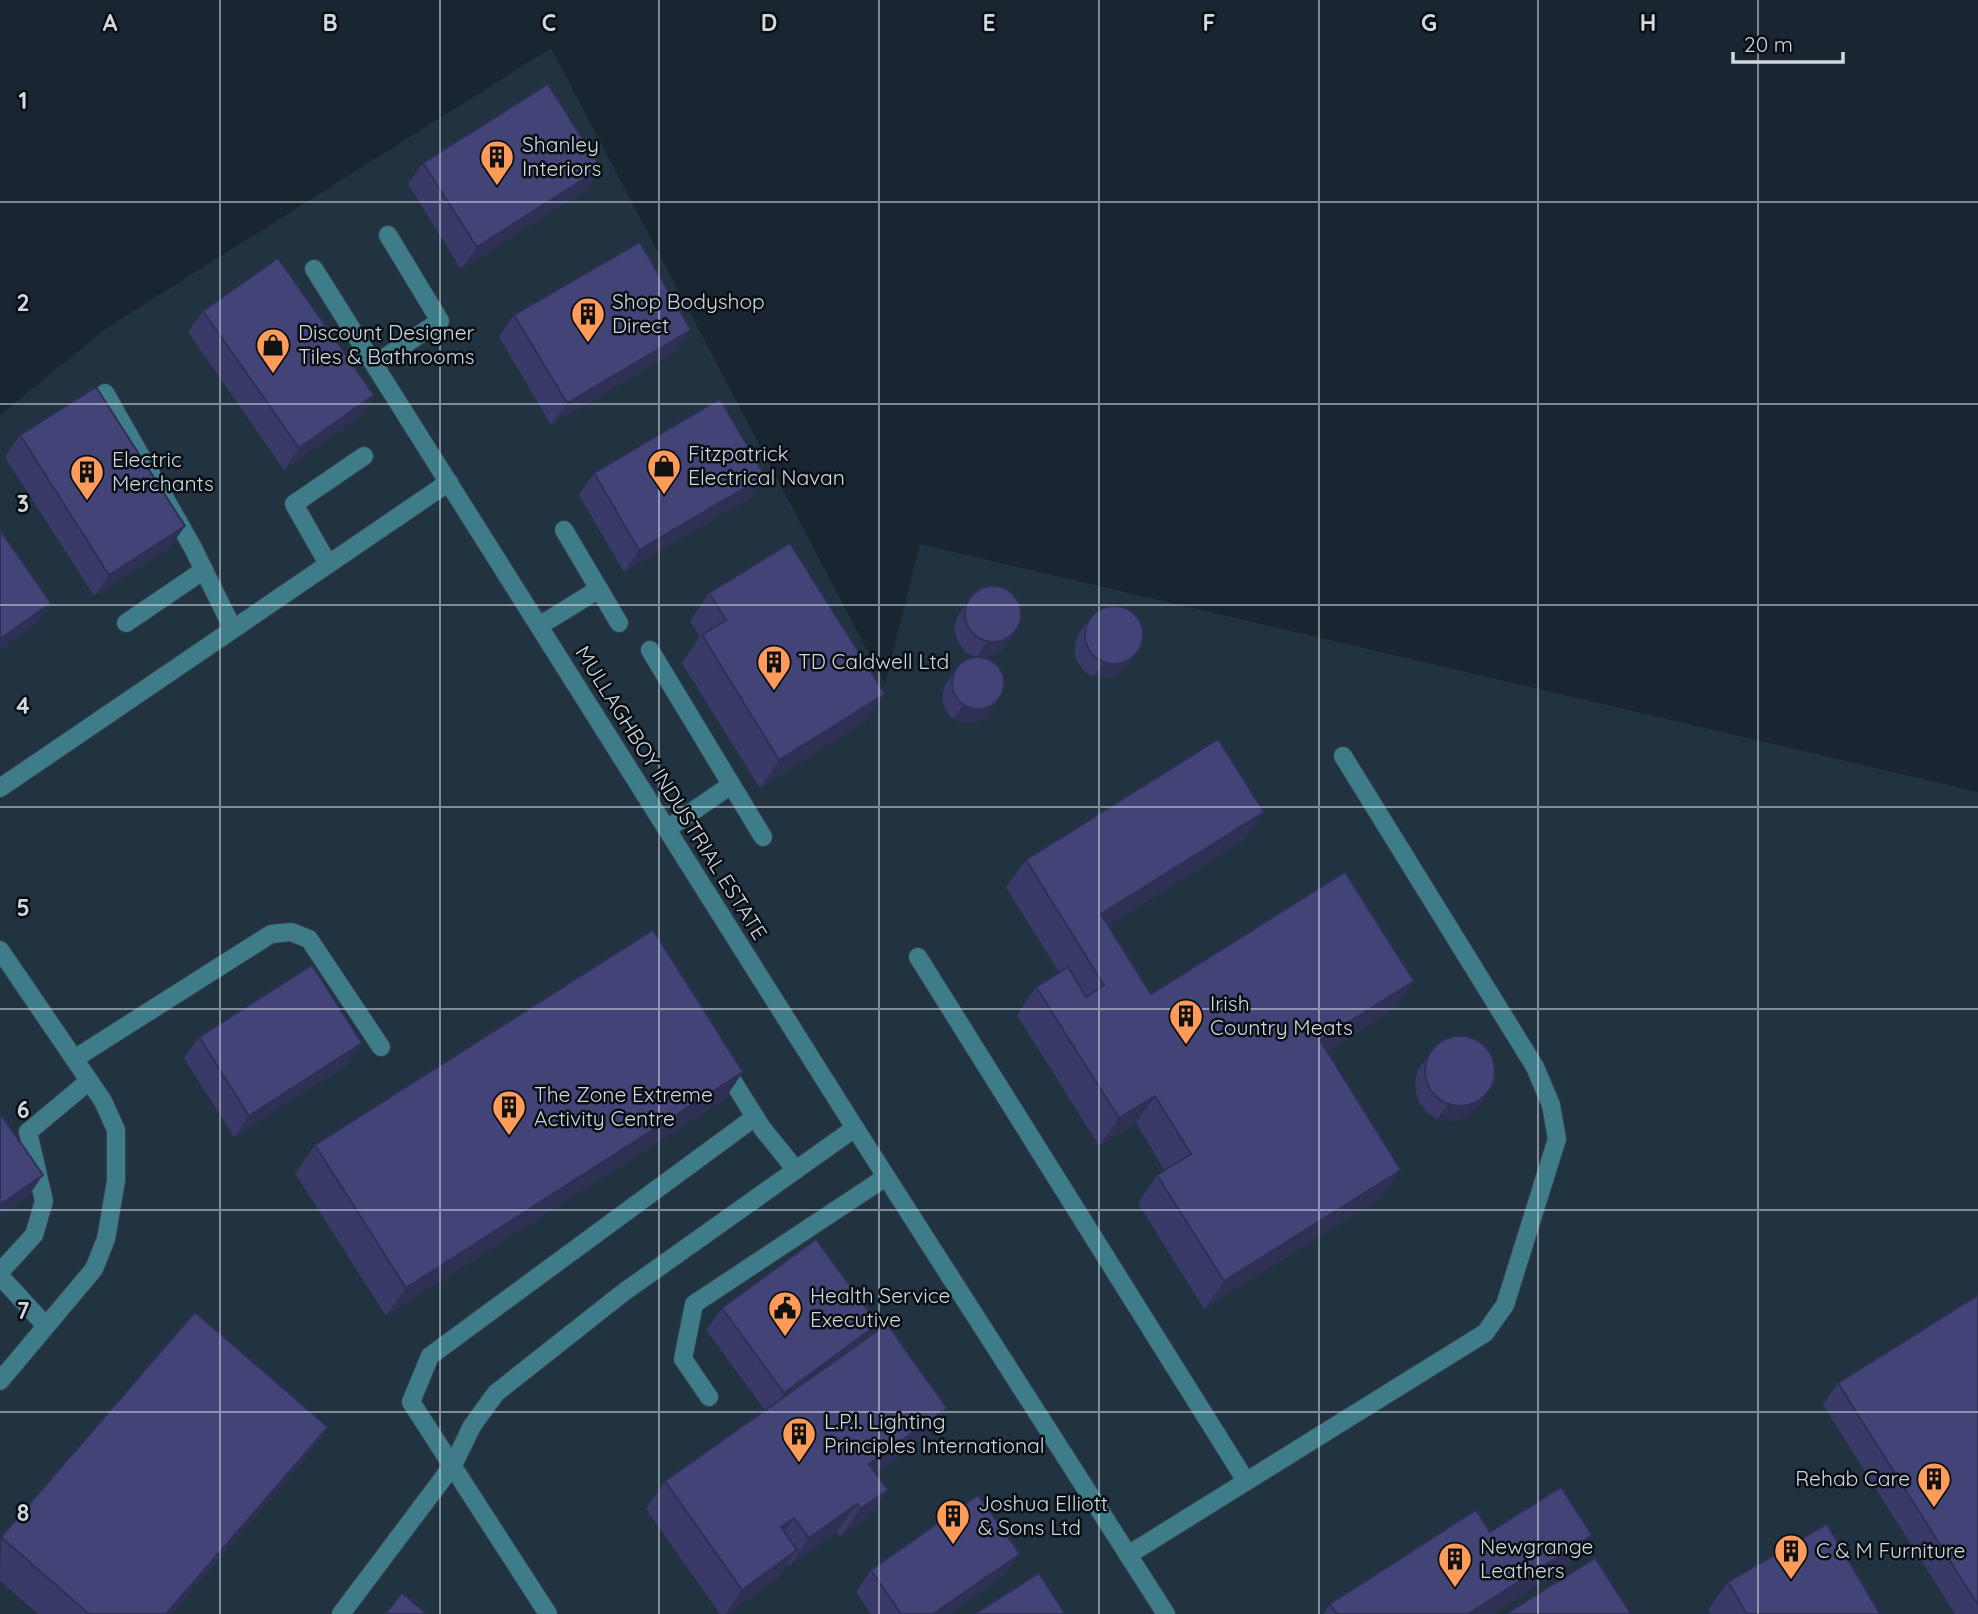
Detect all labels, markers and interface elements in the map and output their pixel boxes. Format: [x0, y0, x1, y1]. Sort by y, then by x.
text: A [103, 8, 118, 37]
text: B [322, 8, 338, 37]
text: C [542, 8, 556, 37]
text: D [761, 8, 777, 37]
text: E [982, 8, 996, 37]
text: F [1203, 8, 1215, 37]
text: G [1421, 8, 1437, 37]
text: H [1640, 8, 1656, 37]
scale bar [1733, 21, 1843, 65]
text: 20 m [1744, 31, 1793, 57]
text: 1 [19, 86, 27, 115]
place label: Shanley Interiors [522, 131, 601, 181]
building icon: Shanley Interiors [478, 138, 516, 187]
text: 2 [16, 288, 30, 317]
place label: Shop Bodyshop Direct [612, 288, 765, 338]
building icon: Shop Bodyshop Direct [569, 295, 607, 344]
place label: Discount Designer Tiles & Bathrooms [298, 319, 475, 369]
shop icon: Discount Designer Tiles & Bathrooms [254, 326, 292, 375]
place label: Fitzpatrick Electrical Navan [688, 440, 845, 490]
place label: Electric Merchants [112, 446, 214, 496]
shop icon: Fitzpatrick Electrical Navan [645, 447, 683, 496]
building icon: Electric Merchants [68, 453, 106, 502]
text: 3 [17, 489, 29, 518]
street label: MULLAGHBOY INDUSTRIAL ESTATE [570, 641, 773, 944]
building icon: TD Caldwell Ltd [755, 643, 793, 692]
place label: TD Caldwell Ltd [798, 648, 949, 674]
text: 4 [16, 691, 30, 720]
text: 5 [16, 893, 30, 922]
place label: Irish Country Meats [1210, 990, 1353, 1040]
building icon: Irish Country Meats [1167, 997, 1205, 1046]
place label: The Zone Extreme Activity Centre [534, 1081, 713, 1131]
building icon: The Zone Extreme Activity Centre [490, 1088, 528, 1137]
text: 6 [17, 1095, 29, 1124]
place label: Health Service Executive [810, 1282, 951, 1332]
public building icon: Health Service Executive [766, 1289, 804, 1338]
text: 7 [17, 1296, 30, 1325]
place label: L.P.I. Lighting Principles International [824, 1408, 1045, 1458]
building icon: L.P.I. Lighting Principles International [780, 1415, 818, 1464]
building icon: Rehab Care [1915, 1460, 1953, 1509]
place label: Rehab Care [1795, 1465, 1910, 1491]
place label: Joshua Elliott & Sons Ltd [978, 1490, 1108, 1540]
building icon: Joshua Elliott & Sons Ltd [934, 1497, 972, 1546]
text: 8 [17, 1498, 29, 1527]
building icon: C & M Furniture [1772, 1532, 1810, 1581]
place label: Newgrange Leathers [1480, 1533, 1593, 1583]
place label: C & M Furniture [1816, 1537, 1965, 1563]
building icon: Newgrange Leathers [1436, 1540, 1474, 1589]

